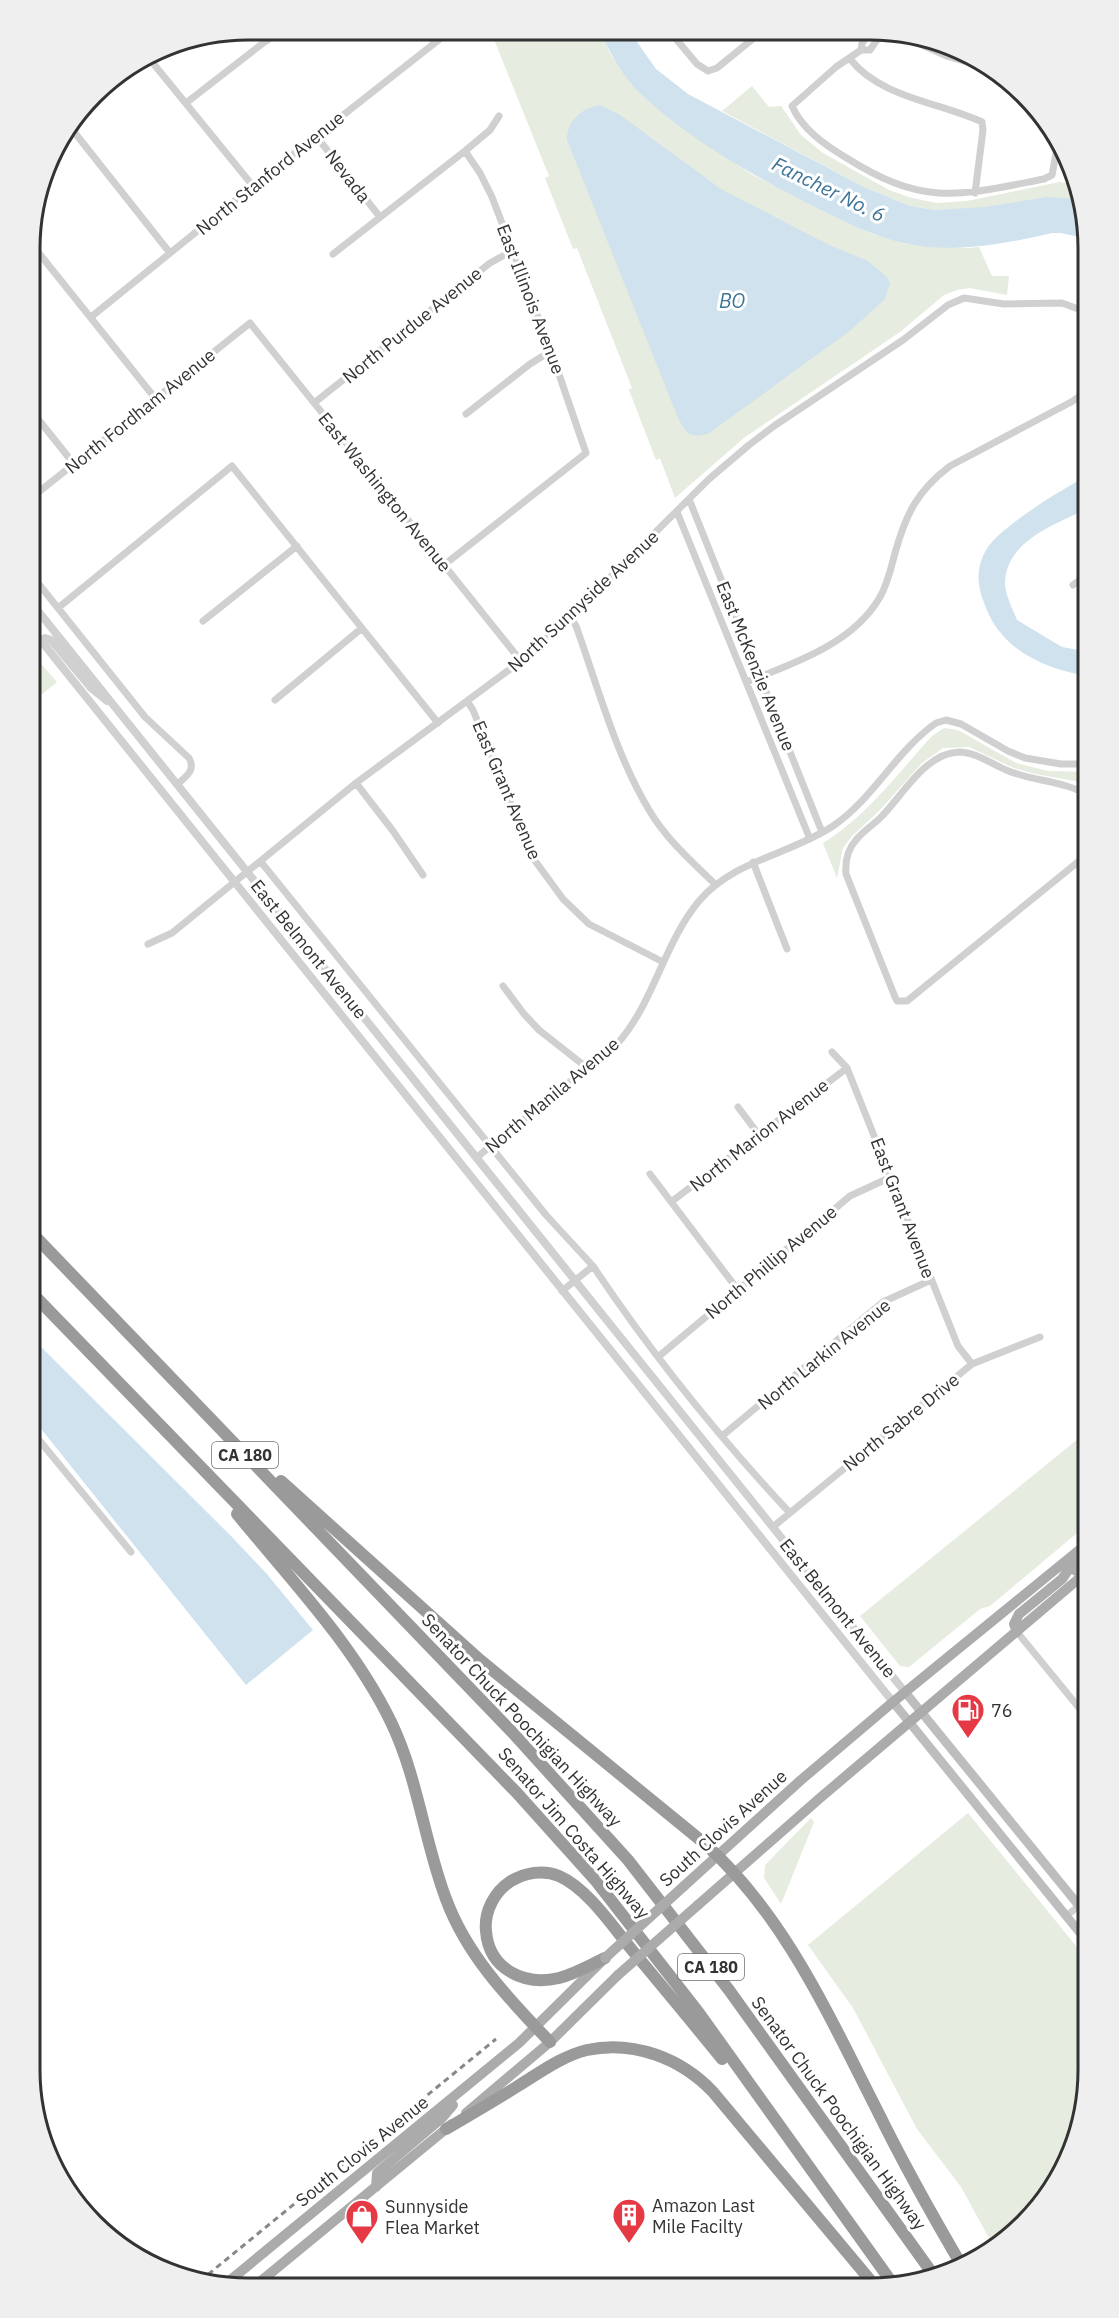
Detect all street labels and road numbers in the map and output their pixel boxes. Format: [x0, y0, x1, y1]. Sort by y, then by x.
street label: North Stanford Avenue [191, 106, 349, 240]
street label: Nevada [320, 145, 376, 207]
street label: East Illinois Avenue [492, 221, 570, 377]
street label: North Purdue Avenue [338, 262, 486, 388]
street label: North Fordham Avenue [60, 343, 220, 479]
street label: East Washington Avenue [313, 407, 457, 577]
street label: North Sunnyside Avenue [503, 525, 663, 677]
street label: East McKenzie Avenue [711, 578, 801, 754]
street label: East Grant Avenue [467, 717, 547, 863]
street label: East Belmont Avenue [246, 875, 372, 1023]
street label: North Manila Avenue [480, 1032, 624, 1158]
street label: North Marion Avenue [685, 1073, 833, 1196]
street label: East Grant Avenue [866, 1134, 940, 1282]
street label: North Phillip Avenue [700, 1200, 842, 1324]
street label: North Larkin Avenue [753, 1293, 895, 1415]
street label: North Sabre Drive [838, 1368, 964, 1476]
road number: CA 180 [212, 1442, 278, 1468]
street label: East Belmont Avenue [775, 1534, 901, 1682]
street label: Senator Chuck Poochigian Highway [417, 1609, 627, 1831]
street label: Senator Jim Costa Highway [493, 1742, 655, 1924]
street label: South Clovis Avenue [654, 1764, 792, 1891]
road number: CA 180 [678, 1954, 744, 1980]
street label: Senator Chuck Poochigian Highway [746, 1992, 932, 2234]
street label: South Clovis Avenue [291, 2090, 433, 2212]

